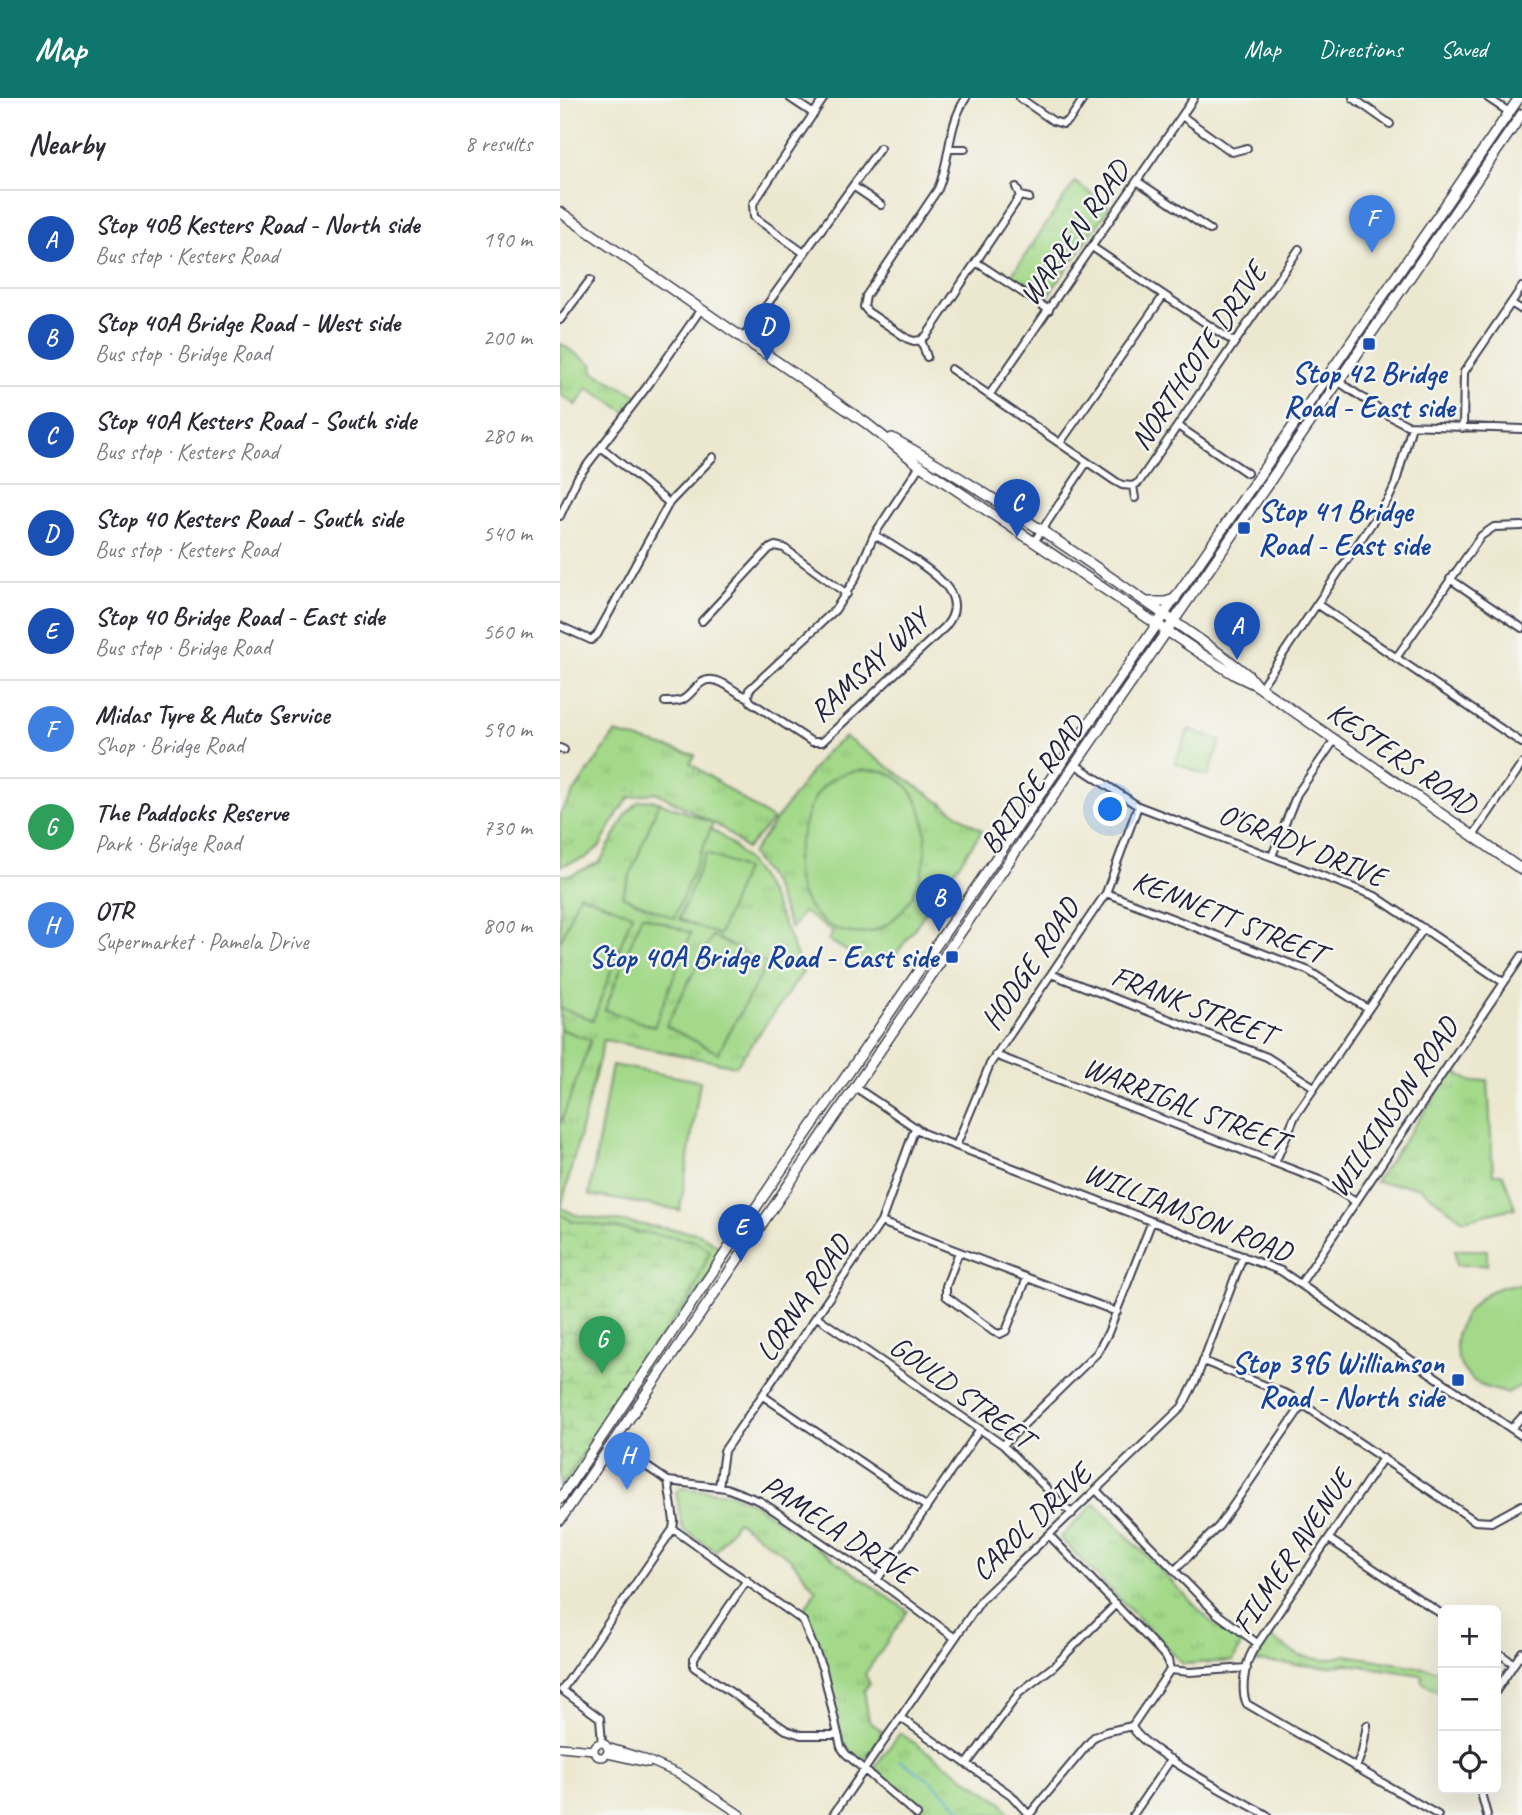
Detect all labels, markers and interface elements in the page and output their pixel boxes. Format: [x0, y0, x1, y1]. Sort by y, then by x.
text: Map [35, 28, 86, 70]
text: Map [1244, 34, 1281, 64]
text: Directions [1319, 34, 1402, 64]
text: Saved [1440, 34, 1487, 64]
text: Nearby [28, 125, 104, 163]
text: 8 results [465, 129, 532, 158]
street label: WARREN ROAD [1010, 151, 1139, 313]
pin: F [1349, 195, 1395, 253]
text: Stop 40B Kesters Road - North side [95, 208, 419, 241]
text: A [45, 225, 57, 254]
text: 190 m [483, 225, 532, 254]
text: Bus stop · Kesters Road [95, 241, 279, 270]
street label: NORTHCOTE DRIVE [1121, 252, 1277, 457]
pin: D [744, 303, 790, 361]
text: Stop 40A Bridge Road - West side [95, 306, 400, 339]
text: B [45, 323, 57, 352]
text: 200 m [483, 323, 532, 352]
marker: Stop 42 Bridge Road - East side [1361, 336, 1377, 352]
text: Bus stop · Bridge Road [95, 339, 271, 368]
place label: Stop 42 Bridge Road - East side [1283, 354, 1457, 426]
text: Stop 40A Kesters Road - South side [95, 404, 416, 437]
text: C [46, 421, 56, 450]
text: 280 m [483, 421, 532, 450]
text: Bus stop · Kesters Road [95, 437, 279, 466]
pin: C [994, 479, 1040, 537]
place label: Stop 41 Bridge Road - East side [1258, 492, 1431, 564]
text: Stop 40 Kesters Road - South side [95, 502, 403, 535]
text: D [44, 519, 58, 548]
text: 540 m [483, 519, 532, 548]
marker: Stop 41 Bridge Road - East side [1236, 520, 1252, 536]
text: Bus stop · Kesters Road [95, 535, 279, 564]
street label: RAMSAY WAY [801, 597, 940, 730]
text: Stop 40 Bridge Road - East side [95, 600, 385, 633]
pin: A [1214, 602, 1260, 660]
text: E [45, 617, 57, 646]
text: 560 m [483, 617, 532, 646]
text: Bus stop · Bridge Road [95, 633, 271, 662]
street label: KESTERS ROAD [1320, 693, 1486, 825]
text: Midas Tyre & Auto Service [95, 698, 330, 731]
street label: BRIDGE ROAD [971, 707, 1095, 861]
text: F [46, 715, 56, 744]
text: 590 m [483, 715, 532, 744]
text: Shop · Bridge Road [95, 731, 244, 760]
your location [1093, 792, 1127, 826]
street label: O'GRADY DRIVE [1213, 794, 1394, 897]
text: The Paddocks Reserve [95, 796, 288, 829]
text: G [45, 813, 57, 842]
text: 730 m [483, 813, 532, 842]
text: Park · Bridge Road [95, 829, 241, 858]
street label: KENNETT STREET [1127, 861, 1337, 976]
pin: B [916, 874, 962, 932]
street label: HODGE ROAD [972, 889, 1089, 1037]
text: OTR [95, 894, 133, 927]
text: H [44, 911, 58, 940]
text: 800 m [483, 911, 532, 940]
text: Supermarket · Pamela Drive [95, 927, 308, 956]
place label: Stop 40A Bridge Road - East side [589, 938, 940, 976]
marker: Stop 40A Bridge Road - East side [944, 949, 960, 965]
street label: FRANK STREET [1106, 957, 1287, 1056]
street label: WILKINSON ROAD [1319, 1008, 1468, 1204]
street label: WARRIGAL STREET [1078, 1048, 1299, 1163]
street label: WILLIAMSON ROAD [1079, 1153, 1300, 1272]
pin: E [718, 1204, 764, 1262]
street label: LORNA ROAD [747, 1225, 861, 1368]
pin: G [579, 1316, 625, 1374]
street label: GOULD STREET [882, 1327, 1047, 1461]
place label: Stop 39G Williamson Road - North side [1232, 1344, 1446, 1416]
marker: Stop 39G Williamson Road - North side [1450, 1372, 1466, 1388]
pin: H [604, 1432, 650, 1490]
street label: CAROL DRIVE [963, 1452, 1102, 1589]
street label: FILMER AVENUE [1223, 1460, 1363, 1641]
street label: PAMELA DRIVE [755, 1466, 924, 1594]
map controls [1438, 1605, 1501, 1794]
button: + [1438, 1605, 1501, 1668]
button: − [1438, 1668, 1501, 1731]
button: locate [1438, 1731, 1501, 1794]

